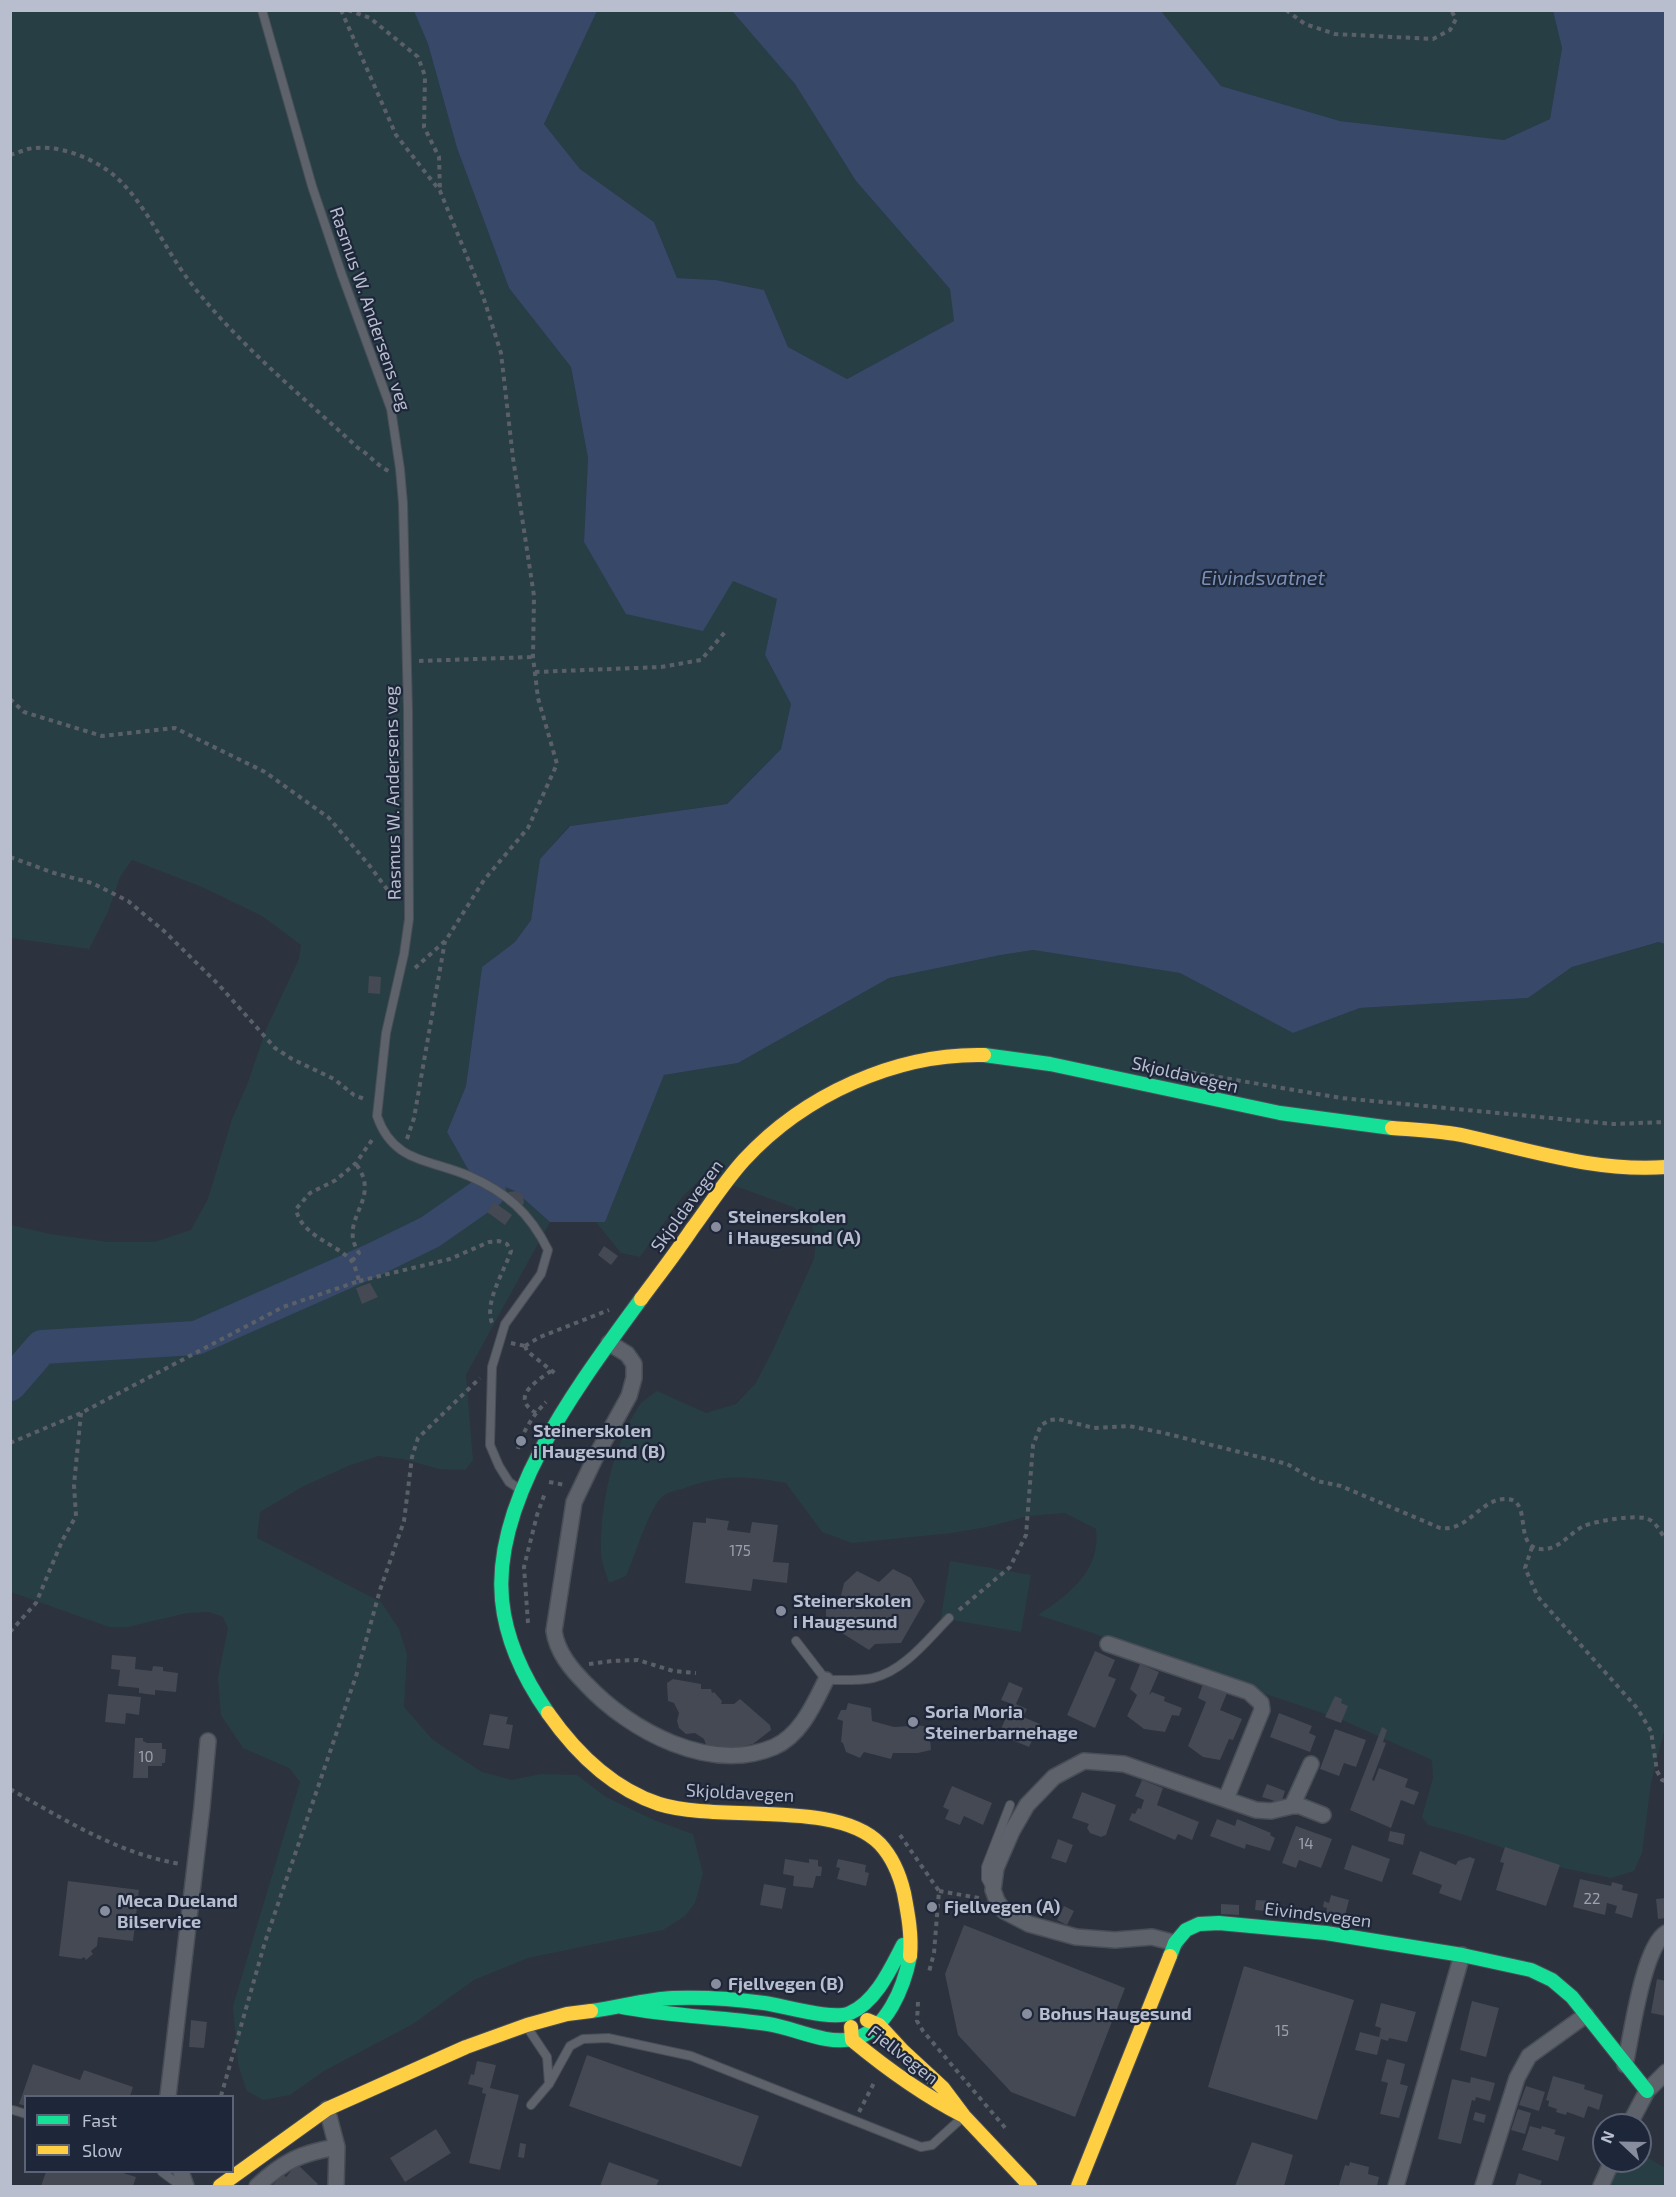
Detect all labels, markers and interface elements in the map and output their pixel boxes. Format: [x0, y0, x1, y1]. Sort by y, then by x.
street label: Rasmus W. Andersens veg [325, 204, 415, 414]
water label: Eivindsvatnet [1201, 566, 1325, 590]
street label: Rasmus W. Andersens veg [380, 686, 406, 900]
street label: Skjoldavegen [1130, 1052, 1240, 1098]
street label: Skjoldavegen [646, 1156, 728, 1256]
place label: Steinerskolen i Haugesund (A) [728, 1206, 861, 1248]
marker: Steinerskolen i Haugesund (A) [709, 1220, 723, 1234]
place label: Steinerskolen i Haugesund (B) [533, 1420, 665, 1462]
marker: Steinerskolen i Haugesund (B) [514, 1434, 528, 1448]
house number: 175 [729, 1542, 751, 1560]
place label: Steinerskolen i Haugesund [793, 1590, 911, 1632]
marker: Steinerskolen i Haugesund [774, 1604, 788, 1618]
place label: Soria Moria Steinerbarnehage [925, 1701, 1078, 1744]
marker: Soria Moria Steinerbarnehage [906, 1715, 920, 1729]
house number: 10 [138, 1748, 154, 1766]
street label: Skjoldavegen [685, 1779, 795, 1807]
house number: 14 [1298, 1835, 1314, 1853]
place label: Meca Dueland Bilservice [117, 1890, 238, 1932]
house number: 22 [1584, 1890, 1600, 1908]
place label: Fjellvegen (A) [944, 1896, 1060, 1918]
street label: Eivindsvegen [1263, 1898, 1373, 1932]
marker: Fjellvegen (A) [925, 1900, 939, 1914]
marker: Meca Dueland Bilservice [98, 1904, 112, 1918]
place label: Fjellvegen (B) [728, 1973, 844, 1995]
marker: Fjellvegen (B) [709, 1977, 723, 1991]
place label: Bohus Haugesund [1039, 2003, 1192, 2025]
marker: Bohus Haugesund [1020, 2007, 1034, 2021]
street label: Fjellvegen [864, 2021, 942, 2089]
house number: 15 [1275, 2022, 1289, 2040]
legend [24, 2095, 234, 2173]
text: Fast [82, 2109, 117, 2131]
north arrow [1592, 2113, 1652, 2173]
text: N [1596, 2128, 1618, 2146]
text: Slow [82, 2139, 122, 2161]

